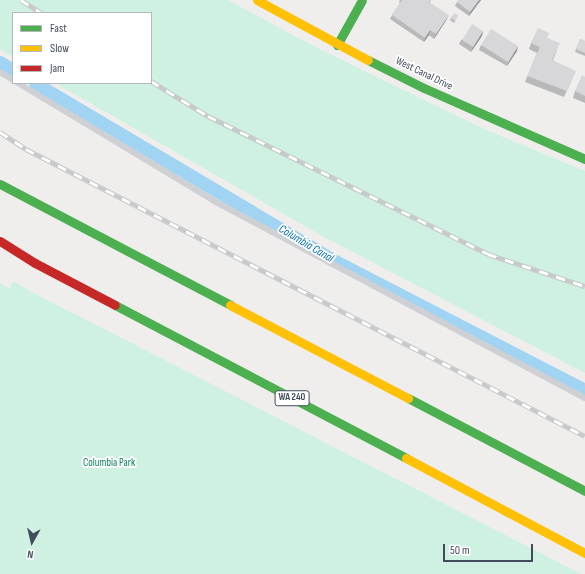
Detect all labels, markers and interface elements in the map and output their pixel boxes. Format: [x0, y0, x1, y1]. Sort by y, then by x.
legend [12, 12, 152, 84]
text: Fast [50, 21, 67, 36]
text: Slow [50, 41, 69, 56]
street label: West Canal Drive [393, 55, 455, 93]
text: Jam [50, 61, 65, 76]
water label: Columbia Canal [276, 222, 336, 266]
road number: WA 240 [274, 390, 310, 406]
park label: Columbia Park [83, 456, 135, 470]
north arrow [12, 522, 52, 562]
scale bar [445, 536, 535, 562]
text: 50 m [450, 543, 470, 558]
text: N [26, 548, 34, 561]

